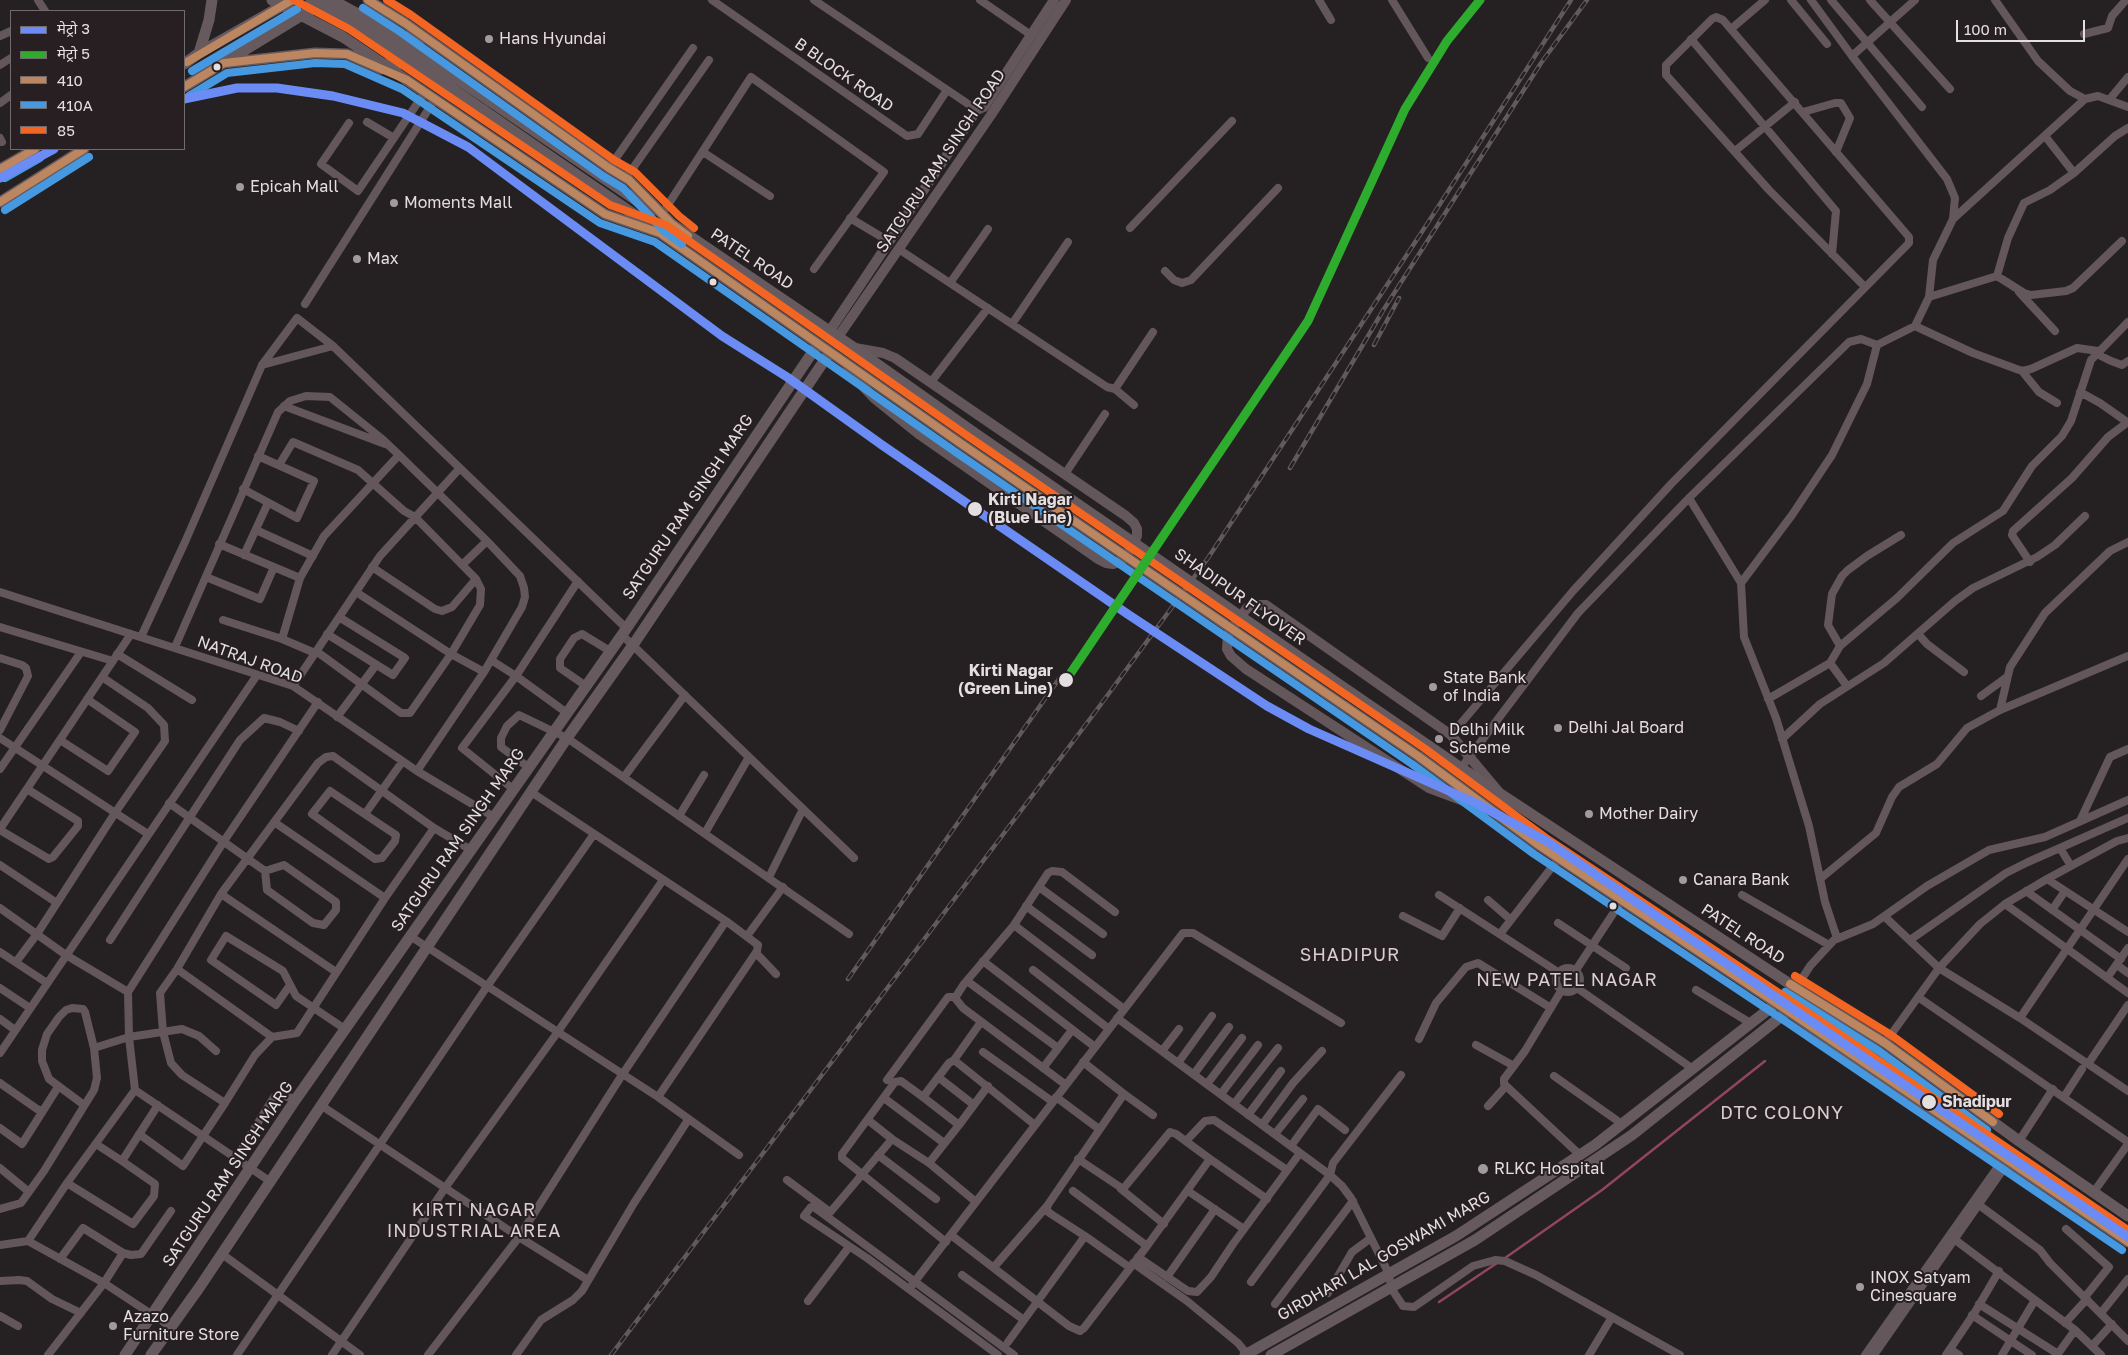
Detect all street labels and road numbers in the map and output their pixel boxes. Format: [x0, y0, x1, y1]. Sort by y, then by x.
street label: B BLOCK ROAD [791, 34, 897, 116]
street label: SATGURU RAM SINGH ROAD [872, 66, 1010, 256]
street label: PATEL ROAD [707, 224, 797, 294]
street label: SATGURU RAM SINGH MARG [619, 411, 757, 603]
street label: SHADIPUR FLYOVER [1171, 544, 1309, 650]
street label: NATRAJ ROAD [195, 632, 305, 688]
street label: SATGURU RAM SINGH MARG [387, 745, 529, 935]
street label: PATEL ROAD [1698, 900, 1788, 968]
street label: SATGURU RAM SINGH MARG [159, 1078, 297, 1270]
street label: GIRDHARI LAL GOSWAMI MARG [1274, 1187, 1494, 1325]

